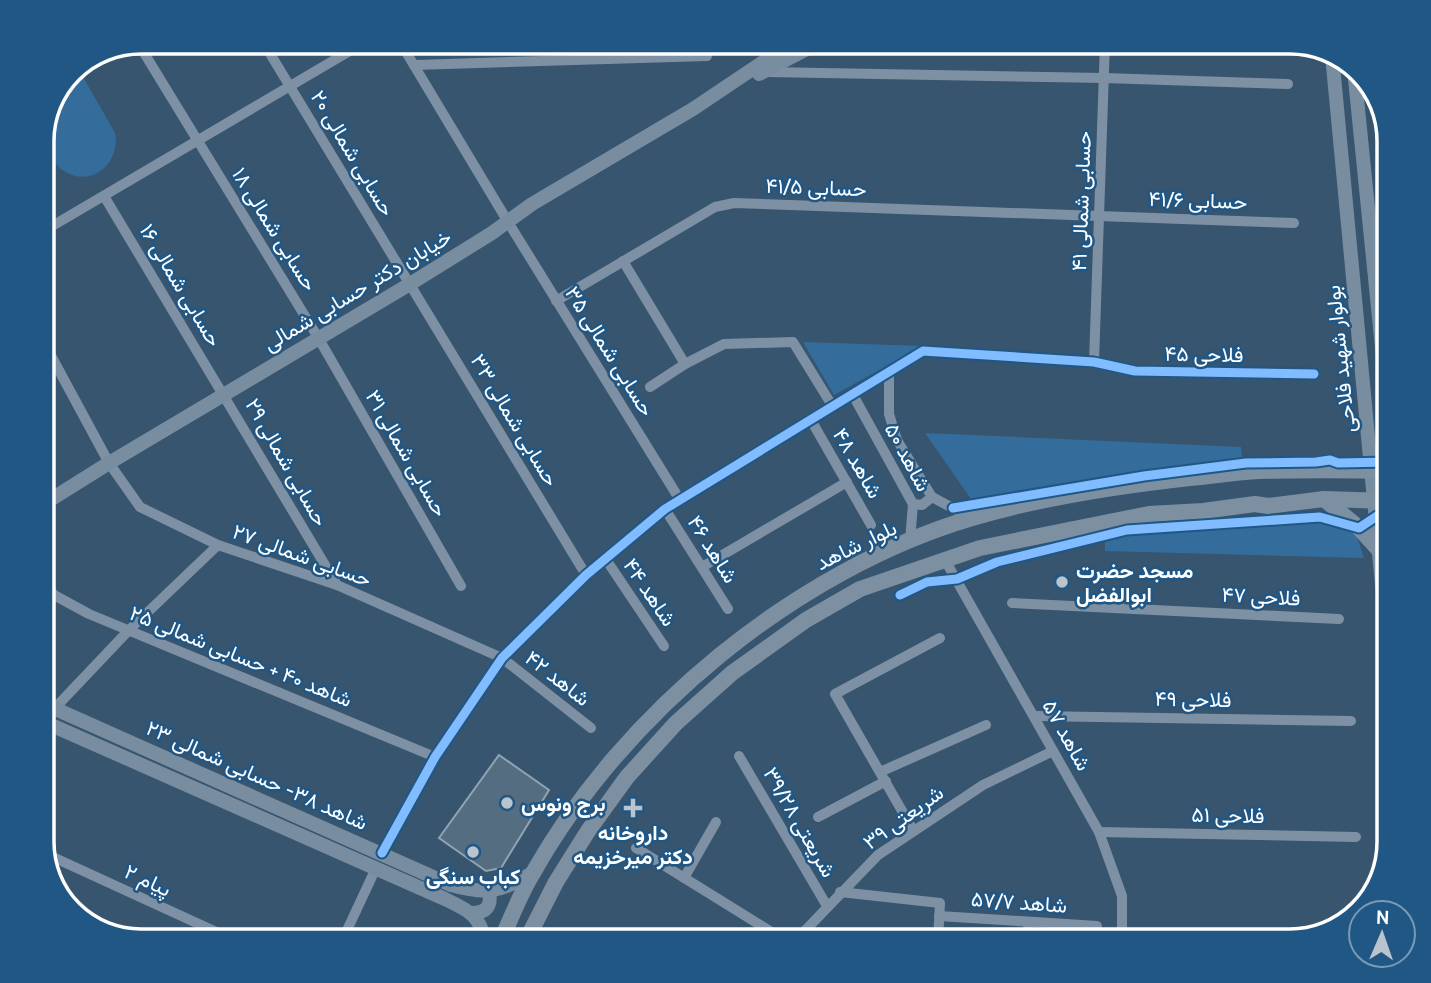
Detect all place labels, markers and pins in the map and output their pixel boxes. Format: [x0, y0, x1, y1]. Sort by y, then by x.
place label: مسجد حضرت ابوالفضل [1076, 558, 1193, 608]
marker: مسجد حضرت ابوالفضل [1054, 574, 1070, 590]
place label: برج ونوس [521, 791, 606, 818]
marker: برج ونوس [499, 795, 515, 811]
marker: داروخانه دکتر میرخزیمه [625, 800, 641, 816]
place label: داروخانه دکتر میرخزیمه [573, 820, 693, 870]
marker: کباب سنگی [465, 844, 481, 860]
place label: کباب سنگی [426, 864, 520, 889]

